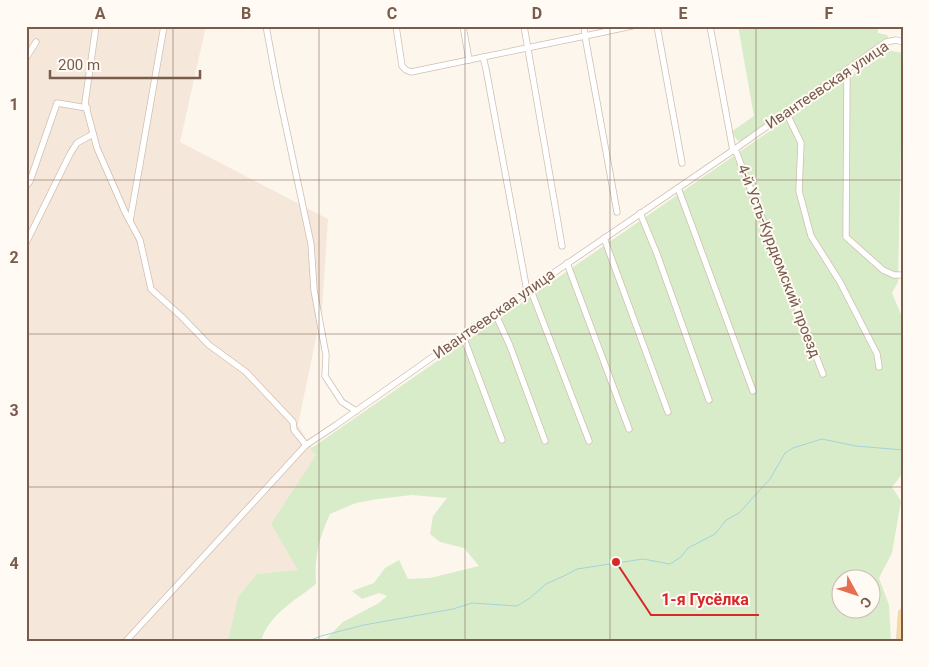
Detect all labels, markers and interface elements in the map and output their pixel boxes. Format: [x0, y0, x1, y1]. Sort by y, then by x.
text: A [95, 4, 106, 23]
text: B [241, 4, 251, 23]
text: C [387, 4, 397, 23]
text: D [532, 4, 542, 23]
text: E [679, 4, 688, 23]
text: F [825, 4, 834, 23]
street label: Ивантеевская улица [762, 37, 892, 133]
scale bar [50, 48, 200, 80]
text: 200 m [58, 56, 100, 74]
text: 1 [9, 95, 19, 114]
street label: 4-й Усть-Курдюмский проезд [734, 162, 824, 360]
text: 2 [9, 248, 19, 267]
street label: Ивантеевская улица [430, 265, 558, 363]
text: 3 [9, 401, 19, 420]
text: 4 [9, 554, 19, 573]
north arrow [832, 570, 882, 620]
callout: 1-я Гусёлка [651, 584, 759, 615]
text: 1-я Гусёлка [661, 590, 749, 609]
text: С [857, 594, 875, 611]

